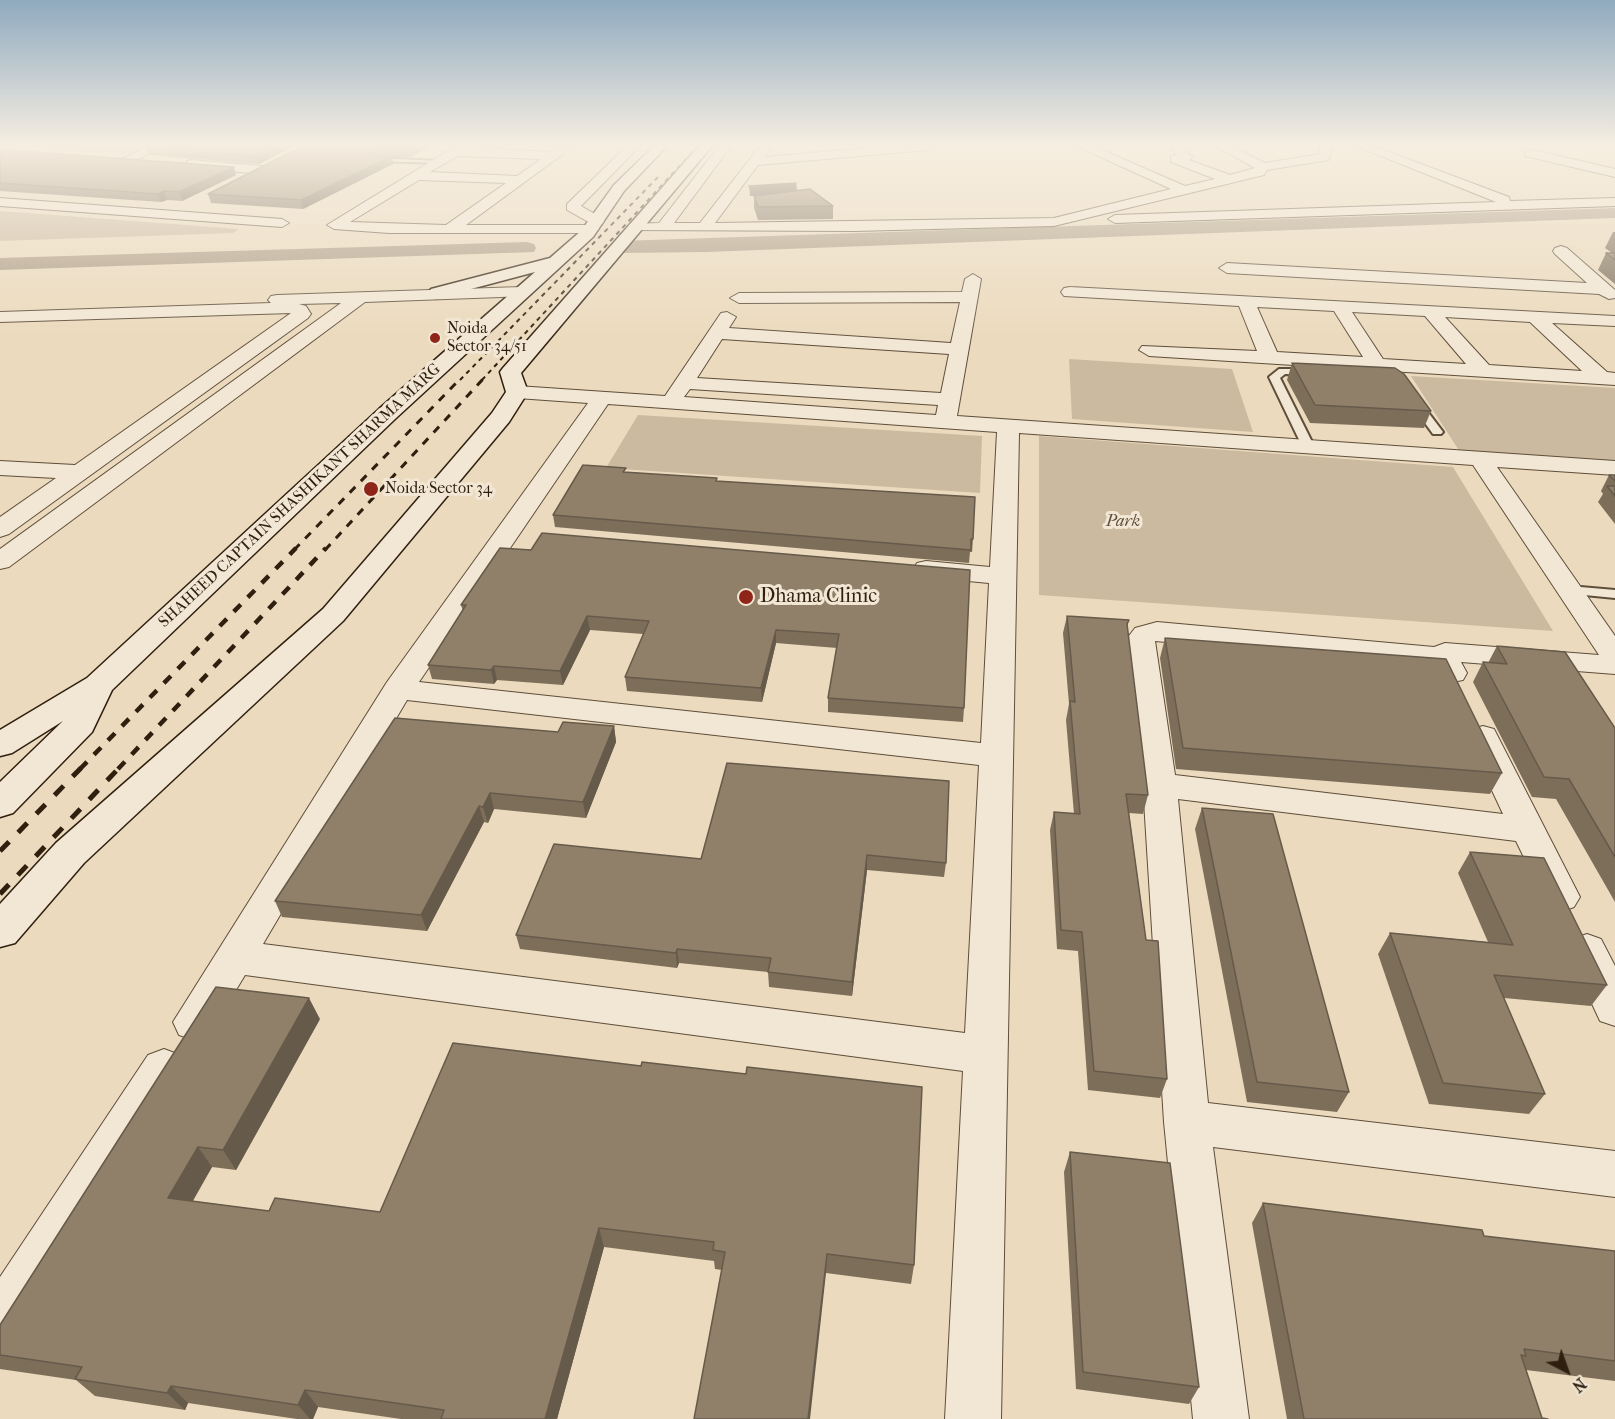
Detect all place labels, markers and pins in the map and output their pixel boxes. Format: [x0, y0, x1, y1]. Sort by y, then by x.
place label: Noida Sector 34/51 [447, 319, 527, 357]
marker: Noida Sector 34/51 [428, 331, 442, 345]
place label: Noida Sector 34 [385, 479, 492, 499]
marker: Noida Sector 34 [362, 480, 380, 498]
place label: Dhama Clinic [760, 585, 877, 609]
marker: Dhama Clinic [737, 588, 755, 606]

